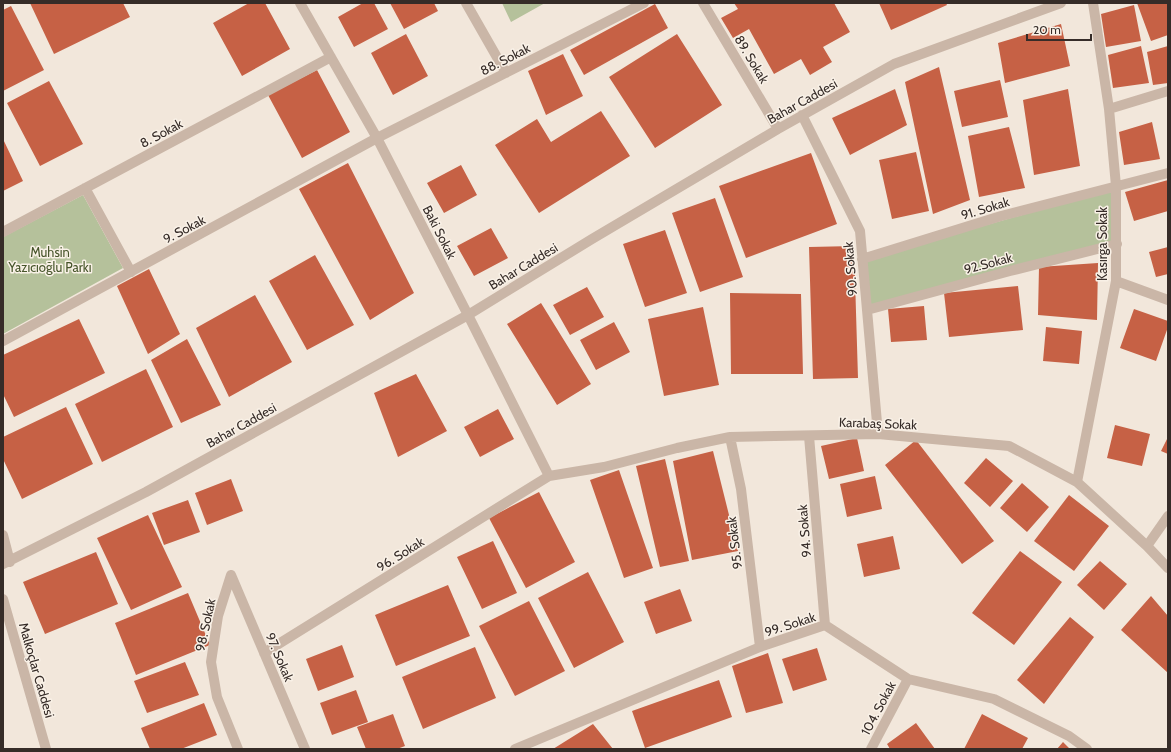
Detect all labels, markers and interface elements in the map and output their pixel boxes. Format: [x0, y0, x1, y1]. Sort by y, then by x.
scale bar [1027, 16, 1091, 42]
text: 20 m [1033, 22, 1061, 37]
street label: 89. Sokak [731, 32, 773, 86]
street label: 88. Sokak [477, 40, 533, 78]
street label: Bahar Caddesi [764, 75, 840, 127]
street label: 8. Sokak [137, 115, 185, 151]
street label: 91. Sokak [959, 193, 1011, 223]
street label: Baki Sokak [420, 202, 460, 262]
street label: Kasırga Sokak [1094, 207, 1110, 281]
street label: 9. Sokak [160, 211, 208, 247]
street label: Bahar Caddesi [486, 239, 560, 293]
street label: 90. Sokak [840, 241, 860, 297]
park label: Muhsin Yazıcıoğlu Parkı [8, 244, 91, 275]
street label: 92.Sokak [962, 249, 1014, 277]
street label: Bahar Caddesi [203, 399, 279, 451]
street label: Karabaş Sokak [839, 414, 918, 432]
street label: 94. Sokak [794, 504, 814, 558]
street label: 95. Sokak [723, 516, 745, 570]
street label: 96. Sokak [373, 533, 427, 575]
street label: 98. Sokak [192, 597, 218, 653]
street label: 99. Sokak [762, 608, 818, 640]
street label: Malkoçlar Caddesi [16, 621, 58, 719]
street label: 97. Sokak [263, 630, 298, 684]
street label: 104. Sokak [857, 678, 899, 738]

